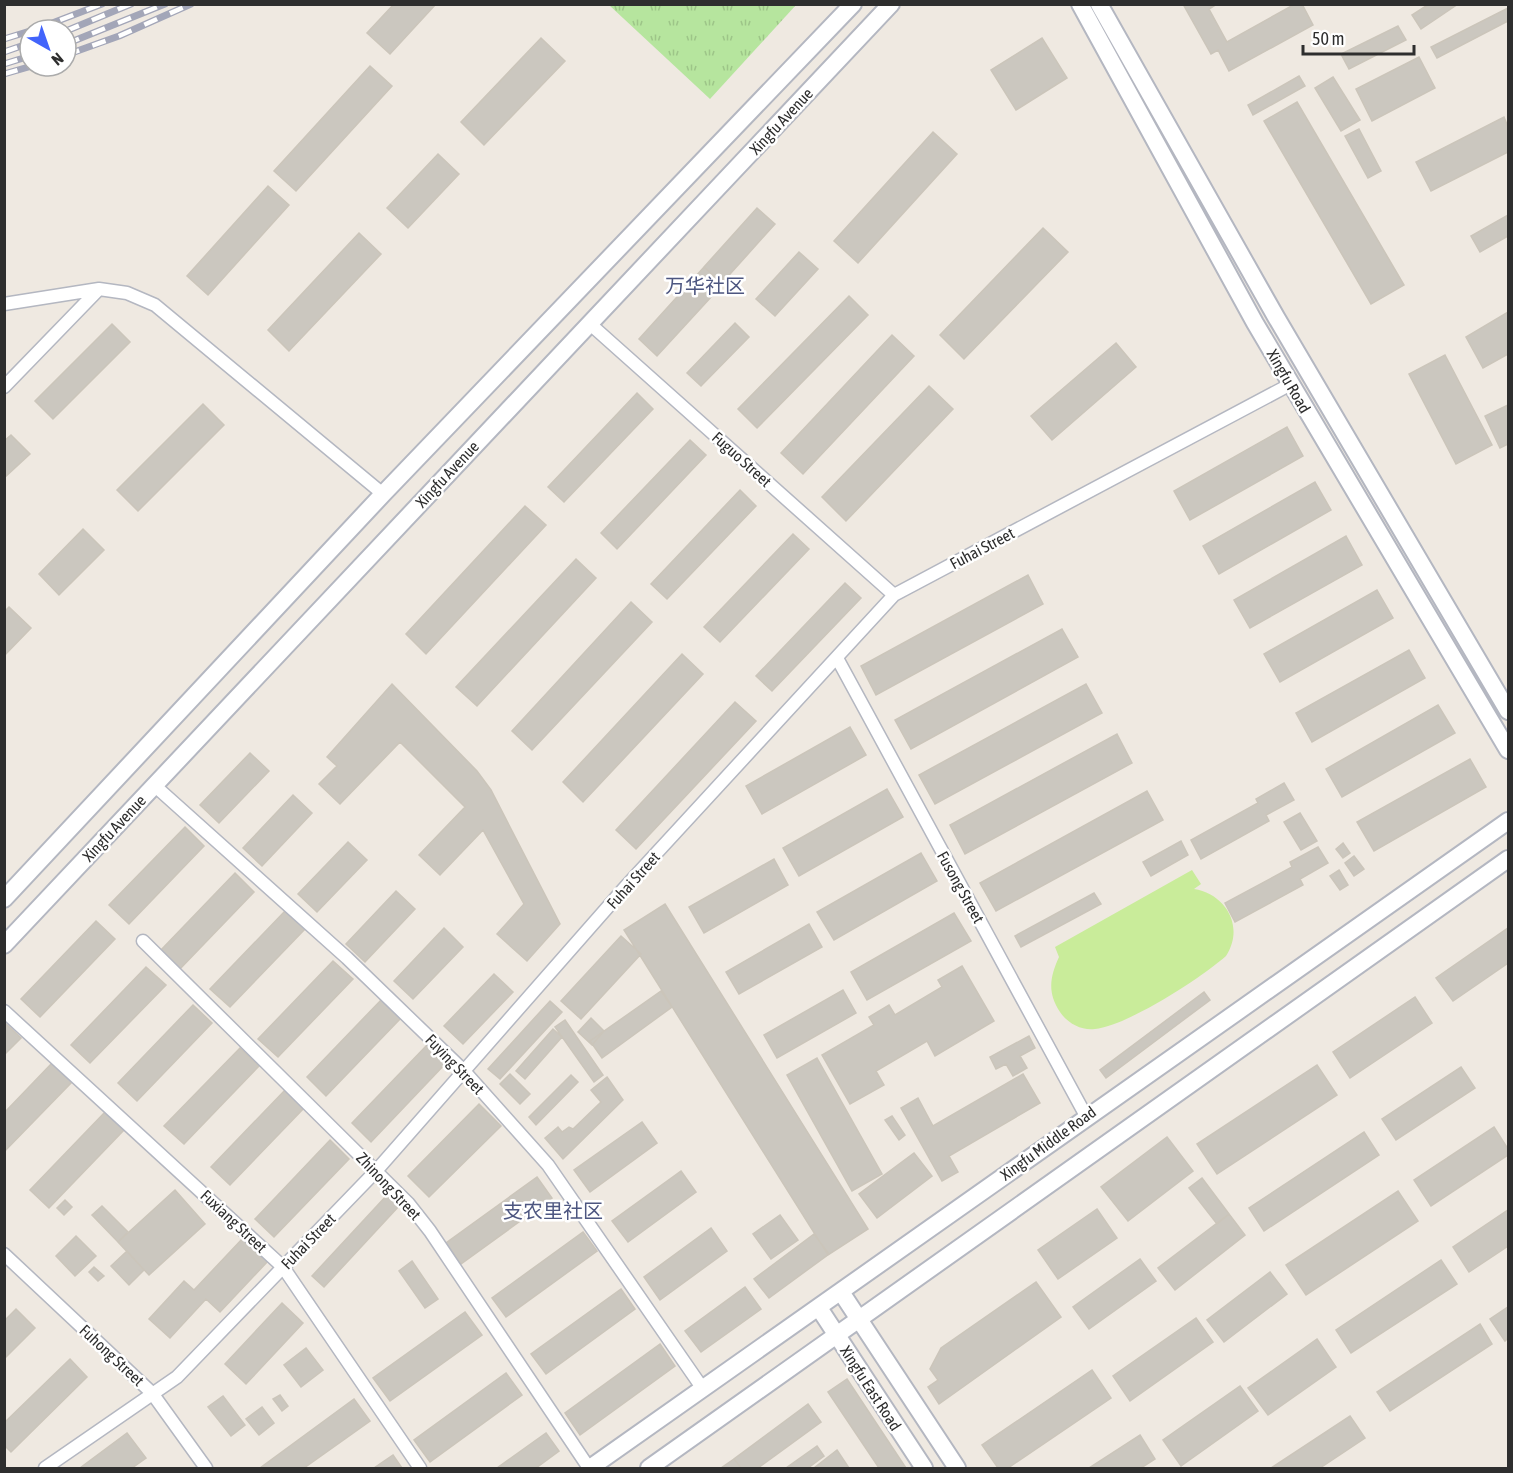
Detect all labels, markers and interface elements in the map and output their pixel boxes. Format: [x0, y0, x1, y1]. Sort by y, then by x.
north arrow [18, 18, 78, 78]
scale bar [1303, 18, 1414, 56]
text: 50 m [1312, 28, 1344, 49]
text: N [48, 50, 67, 69]
street label: Xingfu Avenue [746, 84, 817, 159]
district label: 万华社区 [665, 274, 745, 297]
street label: Xingfu Road [1263, 346, 1314, 416]
street label: Fuguo Street [708, 428, 776, 491]
street label: Xingfu Avenue [412, 437, 483, 512]
street label: Fuhai Street [947, 523, 1018, 572]
street label: Xingfu Avenue [79, 791, 150, 866]
street label: Fuhai Street [603, 848, 663, 912]
street label: Fusong Street [933, 848, 988, 927]
street label: Fuying Street [421, 1030, 488, 1099]
street label: Xingfu Middle Road [997, 1102, 1100, 1184]
street label: Zhinong Street [352, 1148, 425, 1225]
street label: Fuxiang Street [197, 1186, 271, 1257]
district label: 支农里社区 [503, 1199, 603, 1222]
street label: Fuhai Street [277, 1209, 339, 1273]
street label: Fuhong Street [75, 1321, 148, 1390]
street label: Xingfu East Road [836, 1342, 905, 1434]

